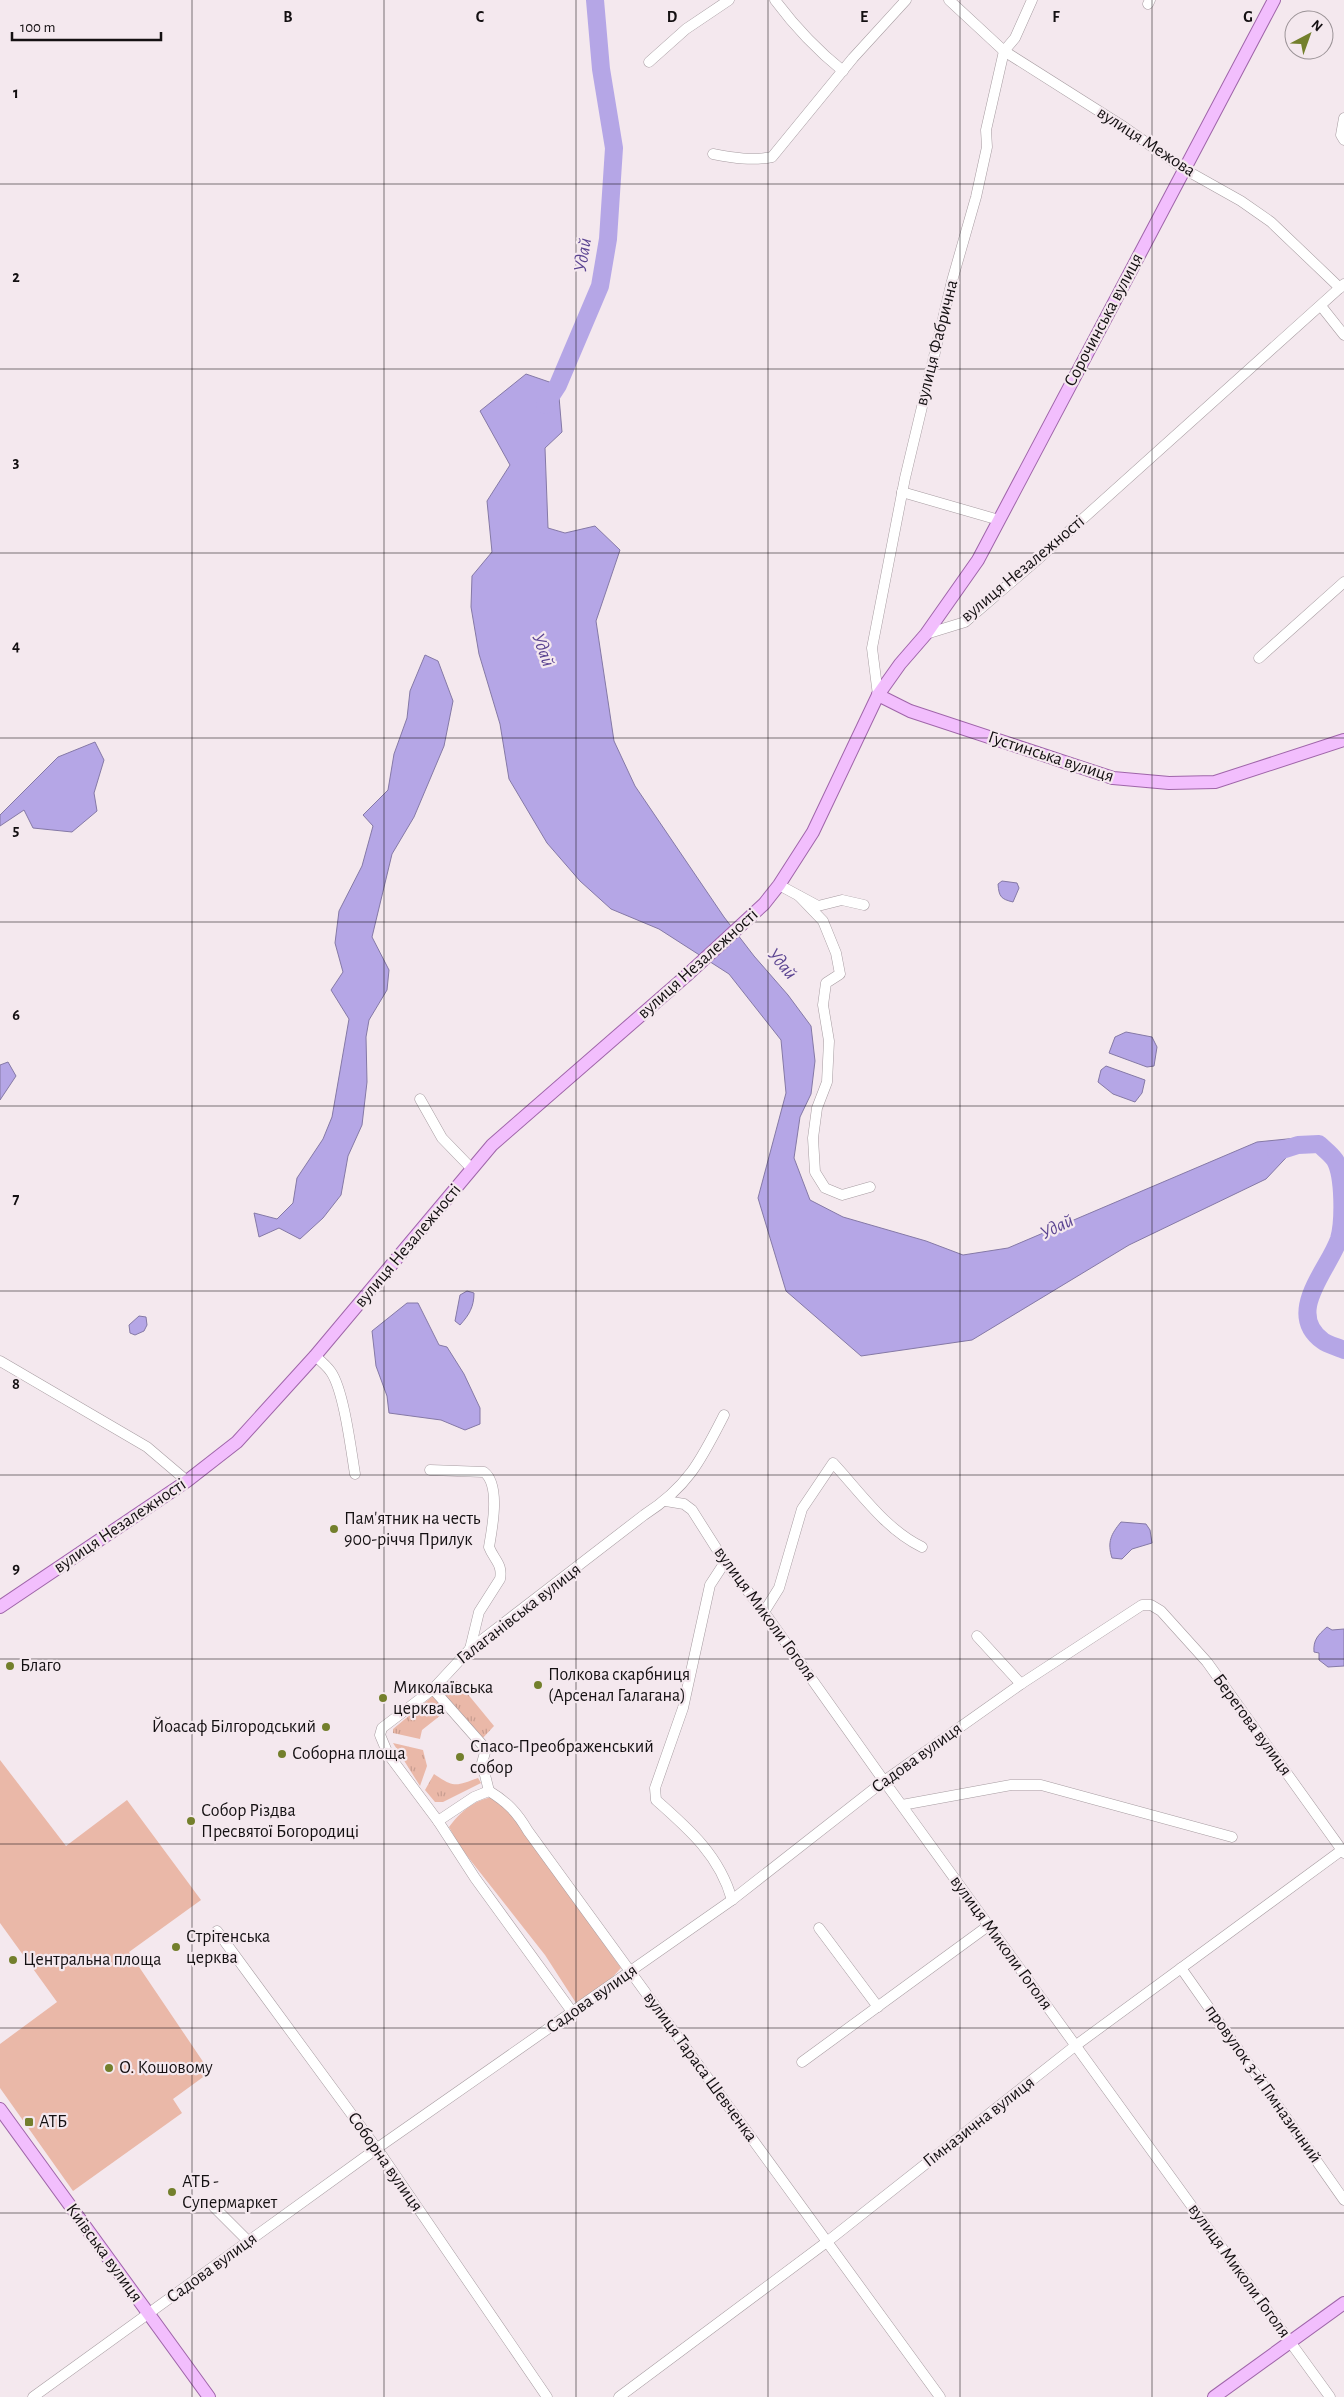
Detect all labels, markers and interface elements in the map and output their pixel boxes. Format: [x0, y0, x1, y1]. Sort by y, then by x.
text: B [283, 9, 293, 25]
text: C [476, 9, 485, 25]
text: D [667, 9, 678, 25]
text: E [860, 9, 868, 25]
text: F [1052, 9, 1060, 25]
text: G [1243, 9, 1253, 25]
scale bar [12, 10, 161, 42]
north arrow [1284, 10, 1334, 60]
text: N [1309, 17, 1325, 34]
text: 100 m [20, 20, 55, 35]
text: 1 [13, 85, 19, 101]
street label: вулиця Межова [1094, 104, 1198, 180]
water label: Удай [571, 237, 595, 273]
street label: Сорочинська вулиця [1061, 250, 1147, 390]
text: 2 [12, 269, 20, 285]
street label: вулиця Фабрична [912, 278, 961, 408]
text: 3 [13, 454, 20, 470]
street label: вулиця Незалежності [958, 512, 1088, 626]
water label: Удай [528, 631, 558, 669]
text: 4 [12, 638, 20, 654]
street label: Густинська вулиця [986, 728, 1116, 786]
text: 5 [13, 822, 20, 838]
street label: вулиця Незалежності [634, 905, 762, 1023]
water label: Удай [764, 945, 800, 983]
text: 6 [12, 1007, 20, 1023]
street label: вулиця Незалежності [351, 1181, 465, 1311]
text: 7 [13, 1191, 20, 1207]
water label: Удай [1038, 1211, 1076, 1243]
text: 8 [12, 1376, 20, 1392]
street label: вулиця Незалежності [51, 1475, 189, 1577]
place label: Пам'ятник на честь 900-річчя Прилук [344, 1510, 481, 1549]
marker: Пам'ятник на честь 900-річчя Прилук [328, 1523, 340, 1535]
street label: вулиця Миколи Гоголя [710, 1544, 820, 1684]
text: 9 [12, 1560, 20, 1576]
street label: Галаганівська вулиця [454, 1560, 584, 1668]
place label: Благо [20, 1657, 61, 1675]
marker: Благо [4, 1660, 16, 1672]
place label: Полкова скарбниця (Арсенал Галагана) [548, 1665, 690, 1705]
street label: Берегова вулиця [1209, 1671, 1295, 1779]
place label: Миколаївська церква [393, 1679, 493, 1718]
marker: Полкова скарбниця (Арсенал Галагана) [532, 1679, 544, 1691]
marker: Миколаївська церква [377, 1692, 389, 1704]
place label: Йоасаф Білгородський [152, 1716, 316, 1736]
street label: Садова вулиця [869, 1719, 965, 1797]
marker: Йоасаф Білгородський [320, 1721, 332, 1733]
place label: Спасо-Преображенський собор [470, 1737, 654, 1777]
place label: Соборна площа [292, 1744, 406, 1763]
marker: Соборна площа [276, 1748, 288, 1760]
marker: Спасо-Преображенський собор [454, 1751, 466, 1763]
place label: Собор Різдва Пресвятої Богородиці [201, 1801, 359, 1841]
marker: Собор Різдва Пресвятої Богородиці [185, 1815, 197, 1827]
street label: вулиця Миколи Гоголя [946, 1873, 1056, 2013]
place label: Стрітенська церква [186, 1928, 270, 1967]
marker: Стрітенська церква [170, 1941, 182, 1953]
place label: Центральна площа [23, 1951, 161, 1969]
marker: Центральна площа [7, 1954, 19, 1966]
street label: Садова вулиця [543, 1961, 641, 2037]
street label: вулиця Тараса Шевченка [640, 1989, 760, 2145]
street label: провулок 3-й Гімназичний [1202, 2002, 1324, 2166]
place label: О. Кошовому [119, 2059, 213, 2077]
marker: О. Кошовому [103, 2062, 115, 2074]
street label: Гімназична вулиця [920, 2073, 1038, 2171]
street label: Соборна вулиця [344, 2108, 427, 2215]
place label: АТБ [39, 2113, 67, 2131]
marker: АТБ [23, 2116, 35, 2128]
place label: АТБ - Супермаркет [182, 2173, 278, 2212]
marker: АТБ - Супермаркет [166, 2186, 178, 2198]
street label: Київська вулиця [62, 2200, 146, 2306]
street label: вулиця Миколи Гоголя [1184, 2201, 1294, 2341]
street label: Садова вулиця [164, 2229, 260, 2307]

